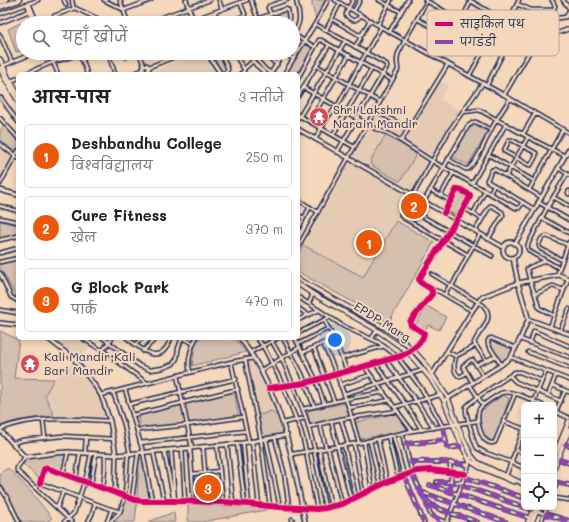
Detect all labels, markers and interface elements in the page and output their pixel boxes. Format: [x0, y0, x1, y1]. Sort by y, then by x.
legend [427, 10, 559, 56]
text: साइकिल पथ [459, 15, 526, 31]
search box [16, 16, 300, 60]
text: यहाँ खोजें [62, 26, 127, 46]
icon: search [30, 27, 52, 49]
text: पगडंडी [459, 33, 497, 49]
text: आस-पास [32, 85, 110, 107]
text: 3 नतीजे [239, 88, 284, 105]
place label: Shri Lakshmi Narain Mandir [333, 101, 418, 131]
temple icon: Shri Lakshmi Narain Mandir [308, 106, 330, 128]
text: Deshbandhu College [71, 133, 222, 153]
text: 1 [43, 148, 49, 165]
text: 250 m [246, 148, 283, 165]
text: विश्वविद्यालय [71, 156, 153, 173]
pin: 2 [401, 191, 427, 221]
text: Cure Fitness [71, 205, 167, 225]
text: 2 [42, 220, 50, 237]
text: 370 m [246, 220, 283, 237]
text: खेल [71, 228, 96, 245]
pin: 1 [356, 228, 382, 258]
text: G Block Park [71, 277, 169, 297]
text: 3 [42, 292, 50, 309]
text: 470 m [246, 292, 283, 309]
street label: EPDP Marg [351, 298, 414, 345]
text: पार्क [71, 300, 97, 317]
your location [325, 330, 345, 350]
place label: Kali Mandir;Kali Bari Mandir [44, 348, 136, 378]
temple icon: Kali Mandir;Kali Bari Mandir [19, 353, 41, 375]
map controls [521, 402, 557, 510]
button: + [521, 402, 557, 438]
button: − [521, 438, 557, 474]
pin: 3 [195, 473, 221, 503]
button: locate [521, 474, 557, 510]

